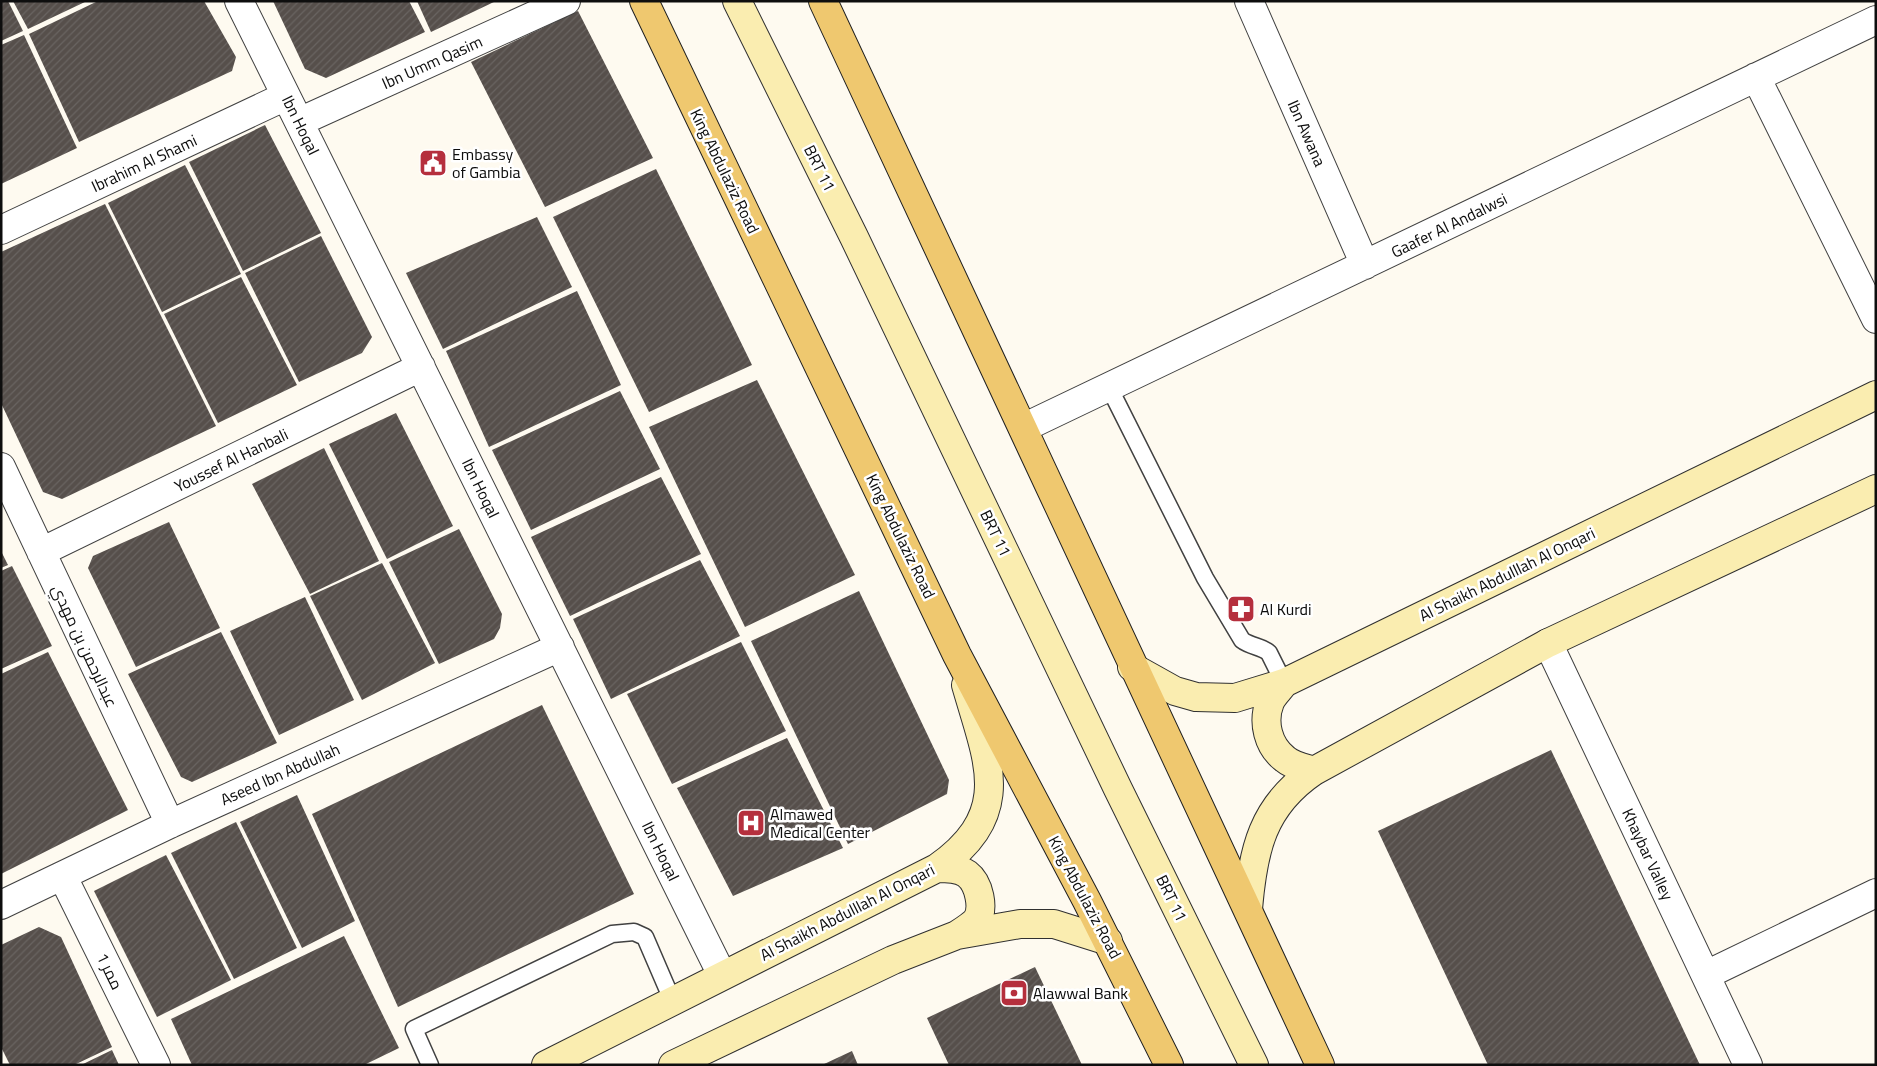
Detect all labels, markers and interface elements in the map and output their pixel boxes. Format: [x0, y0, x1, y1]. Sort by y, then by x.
street label: Ibn Umm Qasim [377, 26, 487, 98]
street label: Ibn Hoqal [274, 90, 328, 160]
street label: Ibn Awana [1279, 95, 1335, 171]
street label: King Abdulaziz Road [682, 103, 768, 239]
street label: Ibrahim Al Shami [86, 125, 202, 201]
place label: Embassy of Gambia [452, 139, 521, 187]
street label: BRT 11 [795, 139, 845, 197]
public building icon: Embassy of Gambia [418, 148, 448, 178]
street label: Gaafer Al Andalwsi [1386, 184, 1512, 266]
street label: Youssef Al Hanbali [169, 419, 293, 501]
street label: Ibn Hoqal [454, 453, 508, 523]
street label: King Abdulaziz Road [858, 468, 944, 604]
street label: BRT 11 [972, 504, 1020, 562]
street label: Al Shaikh Abdulllah Al Onqari [1414, 518, 1600, 630]
street label: عبدالرحمن بن مهدي [43, 579, 127, 713]
pharmacy icon: Al Kurdi [1226, 594, 1256, 624]
place label: Al Kurdi [1260, 594, 1312, 624]
street label: Aseed Ibn Abdullah [215, 734, 345, 814]
place label: Almawed Medical Center [770, 799, 871, 847]
street label: Khaybar Valley [1613, 803, 1683, 905]
hospital icon: Almawed Medical Center [736, 808, 766, 838]
street label: Ibn Hoqal [634, 816, 688, 886]
street label: King Abdulaziz Road [1040, 830, 1130, 964]
street label: Al Shaikh Abdulllah Al Onqari [754, 855, 940, 969]
street label: BRT 11 [1148, 869, 1196, 927]
street label: ممر 1 [88, 947, 132, 995]
bank icon: Alawwal Bank [999, 978, 1029, 1008]
place label: Alawwal Bank [1033, 978, 1128, 1008]

